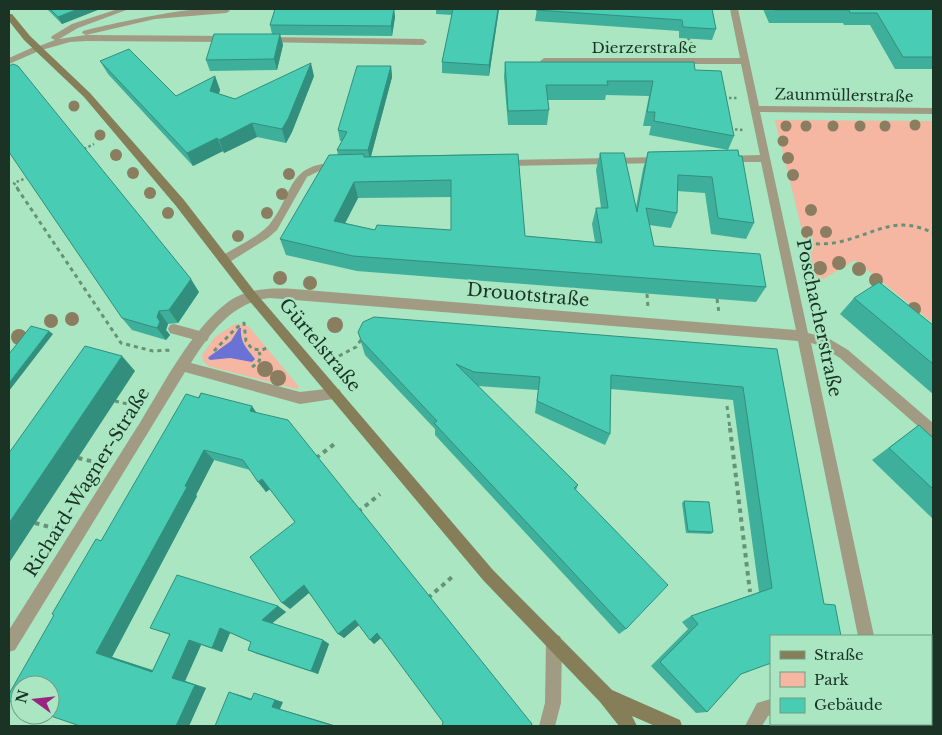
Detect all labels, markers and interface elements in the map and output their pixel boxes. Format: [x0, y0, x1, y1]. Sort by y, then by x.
street label: Dierzerstraße [591, 38, 697, 57]
street label: Zaunmüllerstraße [775, 84, 913, 106]
street label: Poschacherstraße [792, 237, 846, 399]
street label: Drouotstraße [466, 279, 590, 311]
street label: Gürtelstraße [274, 294, 366, 396]
street label: Richard-Wagner-Straße [20, 383, 154, 581]
legend [770, 635, 932, 725]
text: Straße [814, 645, 864, 664]
text: Park [814, 670, 850, 689]
north arrow [10, 675, 60, 725]
text: N [12, 688, 33, 705]
text: Gebäude [814, 695, 883, 714]

